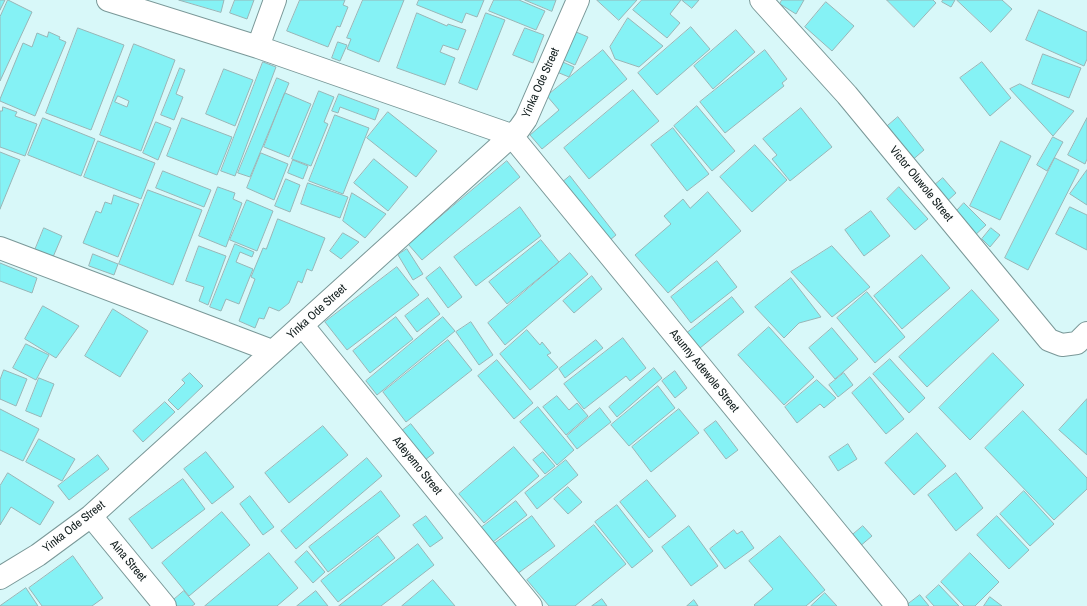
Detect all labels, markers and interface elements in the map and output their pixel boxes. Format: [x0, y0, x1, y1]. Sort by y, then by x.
street label: Yinka Ode Street [519, 46, 563, 120]
street label: Victor Oluwole Street [886, 143, 956, 225]
street label: Yinka Ode Street [284, 282, 350, 342]
street label: Asunny Adewole Street [666, 327, 742, 415]
street label: Adeyemo Street [389, 434, 445, 498]
street label: Yinka Ode Street [40, 498, 108, 556]
street label: Aina Street [107, 538, 149, 584]

